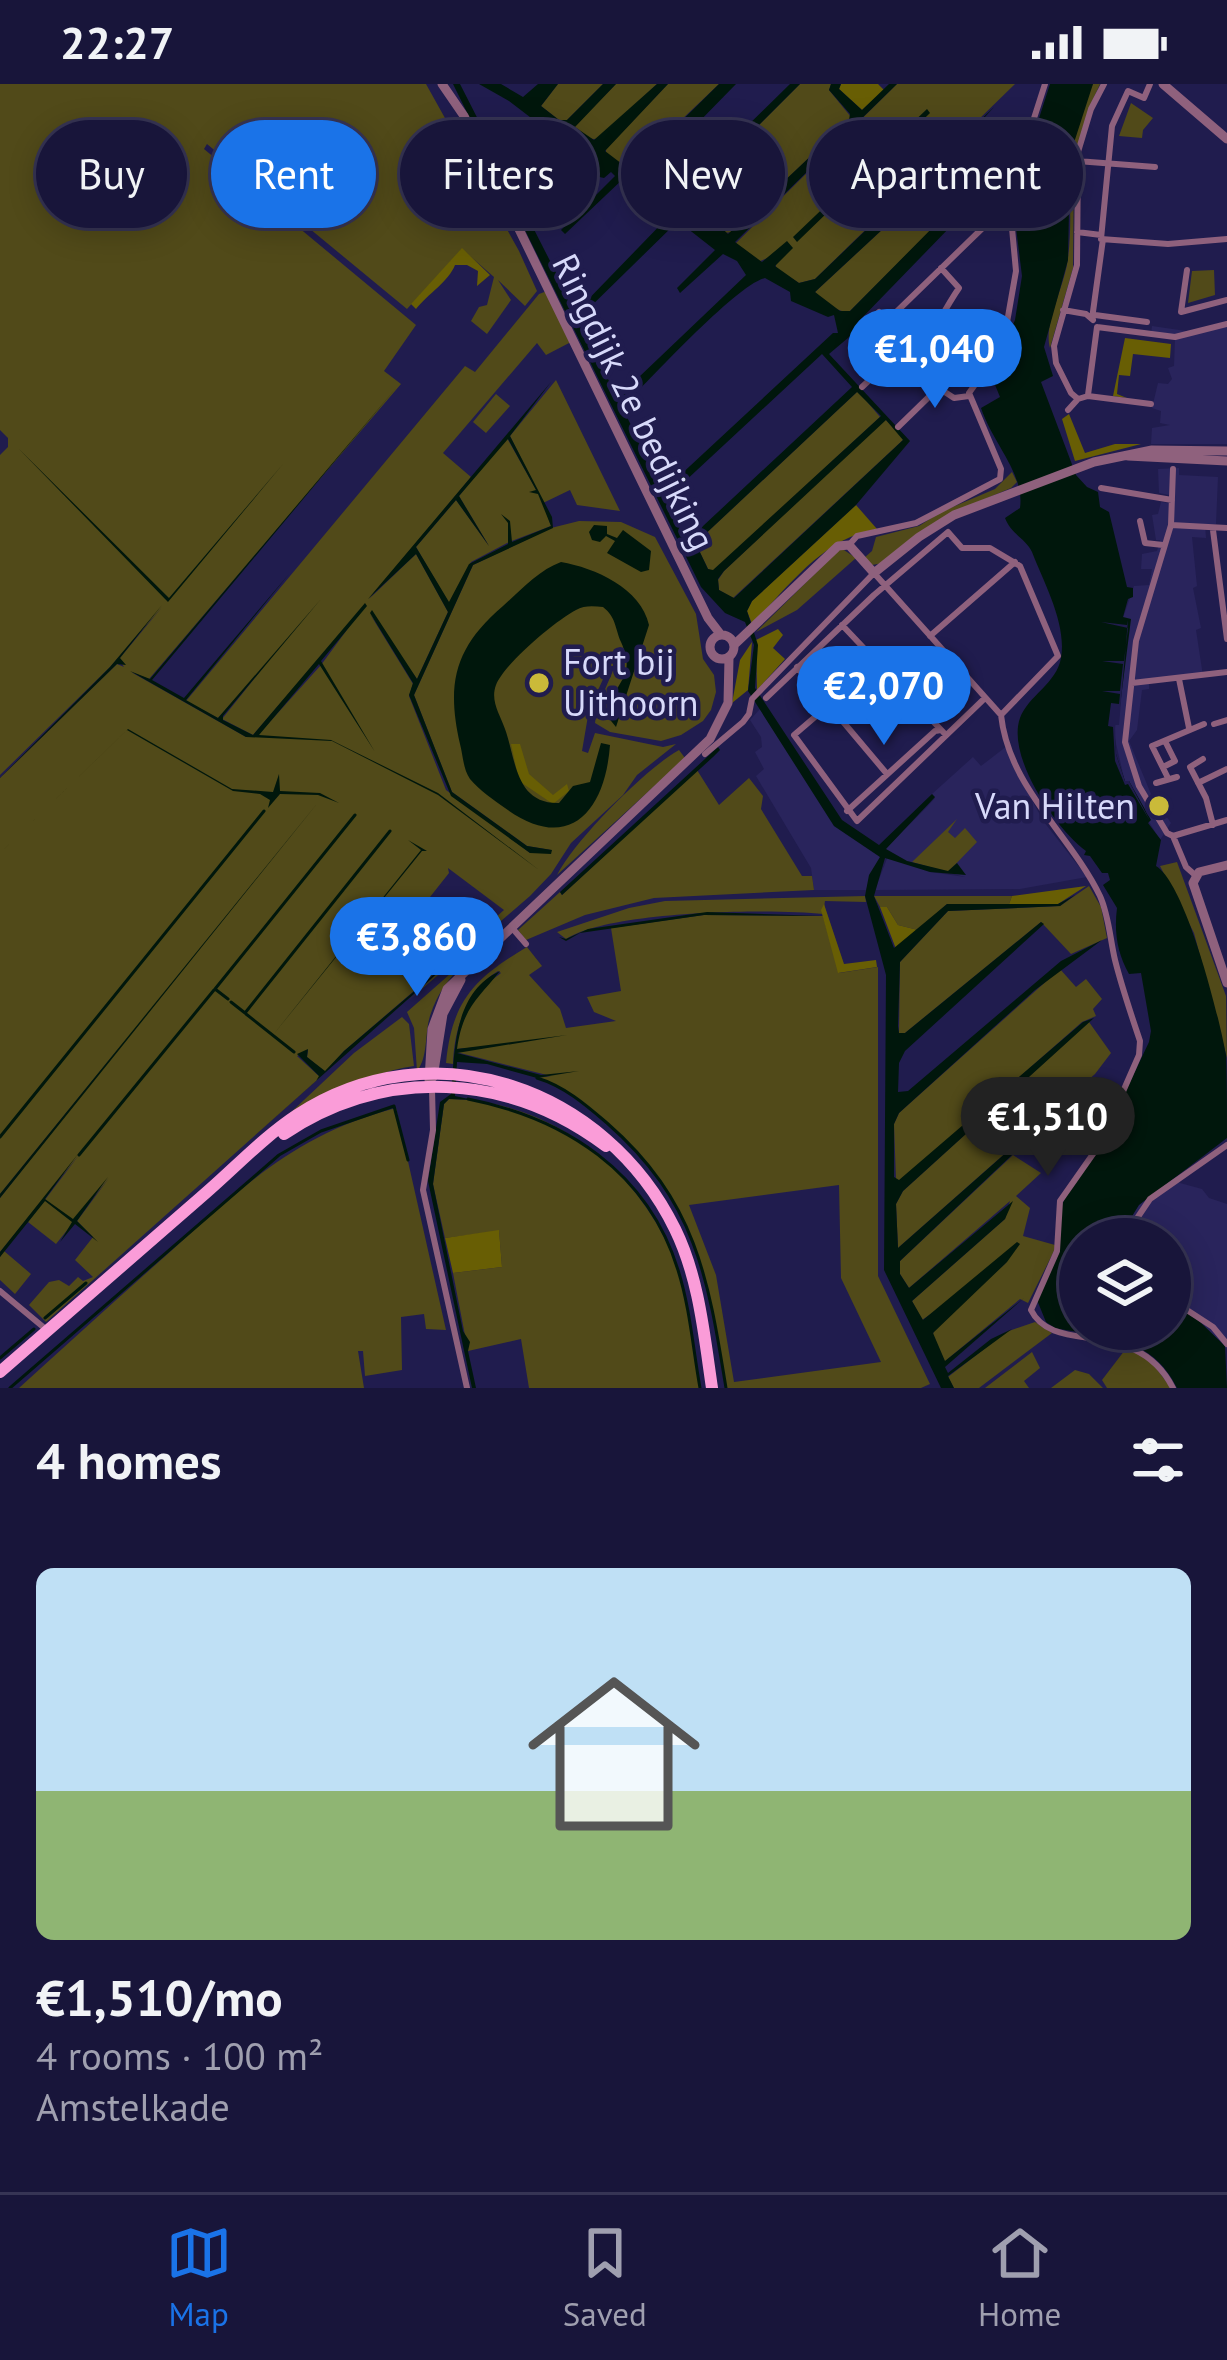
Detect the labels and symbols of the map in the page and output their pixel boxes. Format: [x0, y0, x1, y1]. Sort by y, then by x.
street label: Ringdijk 2e bedijking [542, 246, 727, 558]
pin: €1,040 [837, 309, 1033, 411]
place label: Fort bij Uithoorn [563, 638, 699, 726]
pin: €2,070 [786, 646, 982, 748]
marker: Fort bij Uithoorn [526, 670, 552, 696]
place label: Van Hilten [974, 782, 1135, 829]
marker: Van Hilten [1146, 793, 1172, 819]
pin: €3,860 [319, 897, 515, 999]
pin: €1,510 [950, 1077, 1146, 1179]

